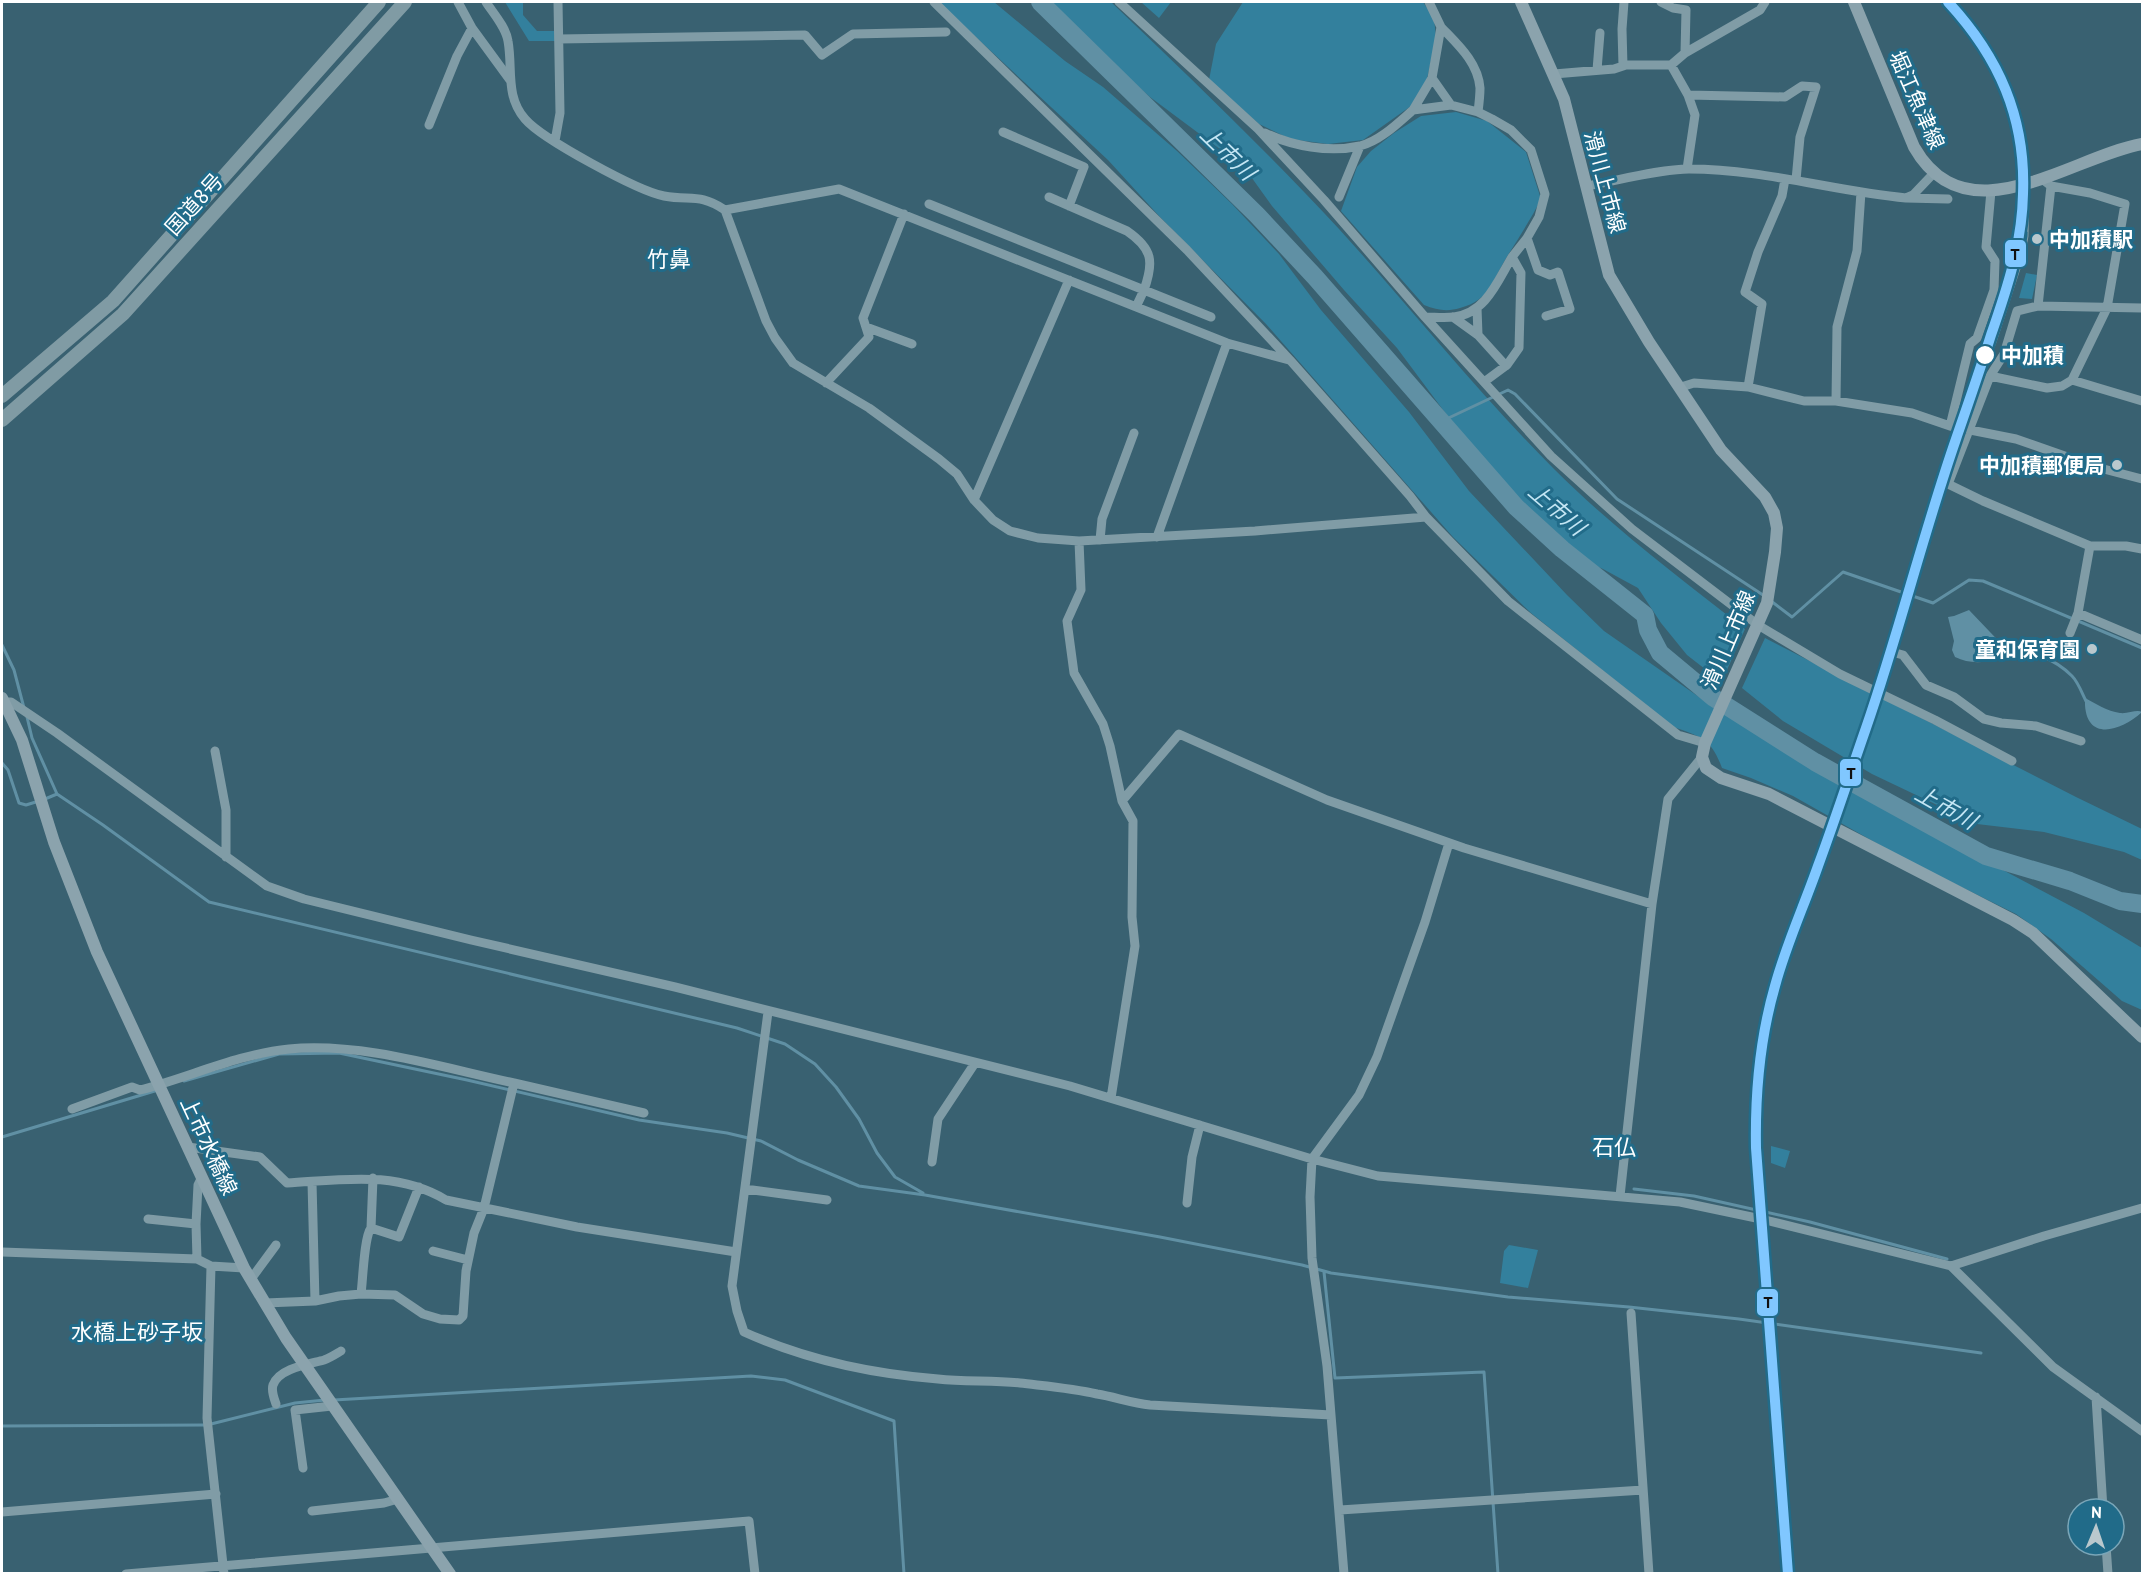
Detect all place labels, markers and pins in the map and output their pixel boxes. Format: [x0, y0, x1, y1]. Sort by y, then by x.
place label: 中加積駅 [2049, 226, 2133, 253]
marker: 中加積駅 [2030, 232, 2044, 246]
place label: 中加積 [2001, 342, 2064, 369]
marker: 中加積 [1974, 344, 1996, 366]
place label: 中加積郵便局 [1979, 452, 2105, 479]
marker: 中加積郵便局 [2110, 458, 2124, 472]
place label: 童和保育園 [1975, 636, 2080, 663]
marker: 童和保育園 [2085, 642, 2099, 656]

